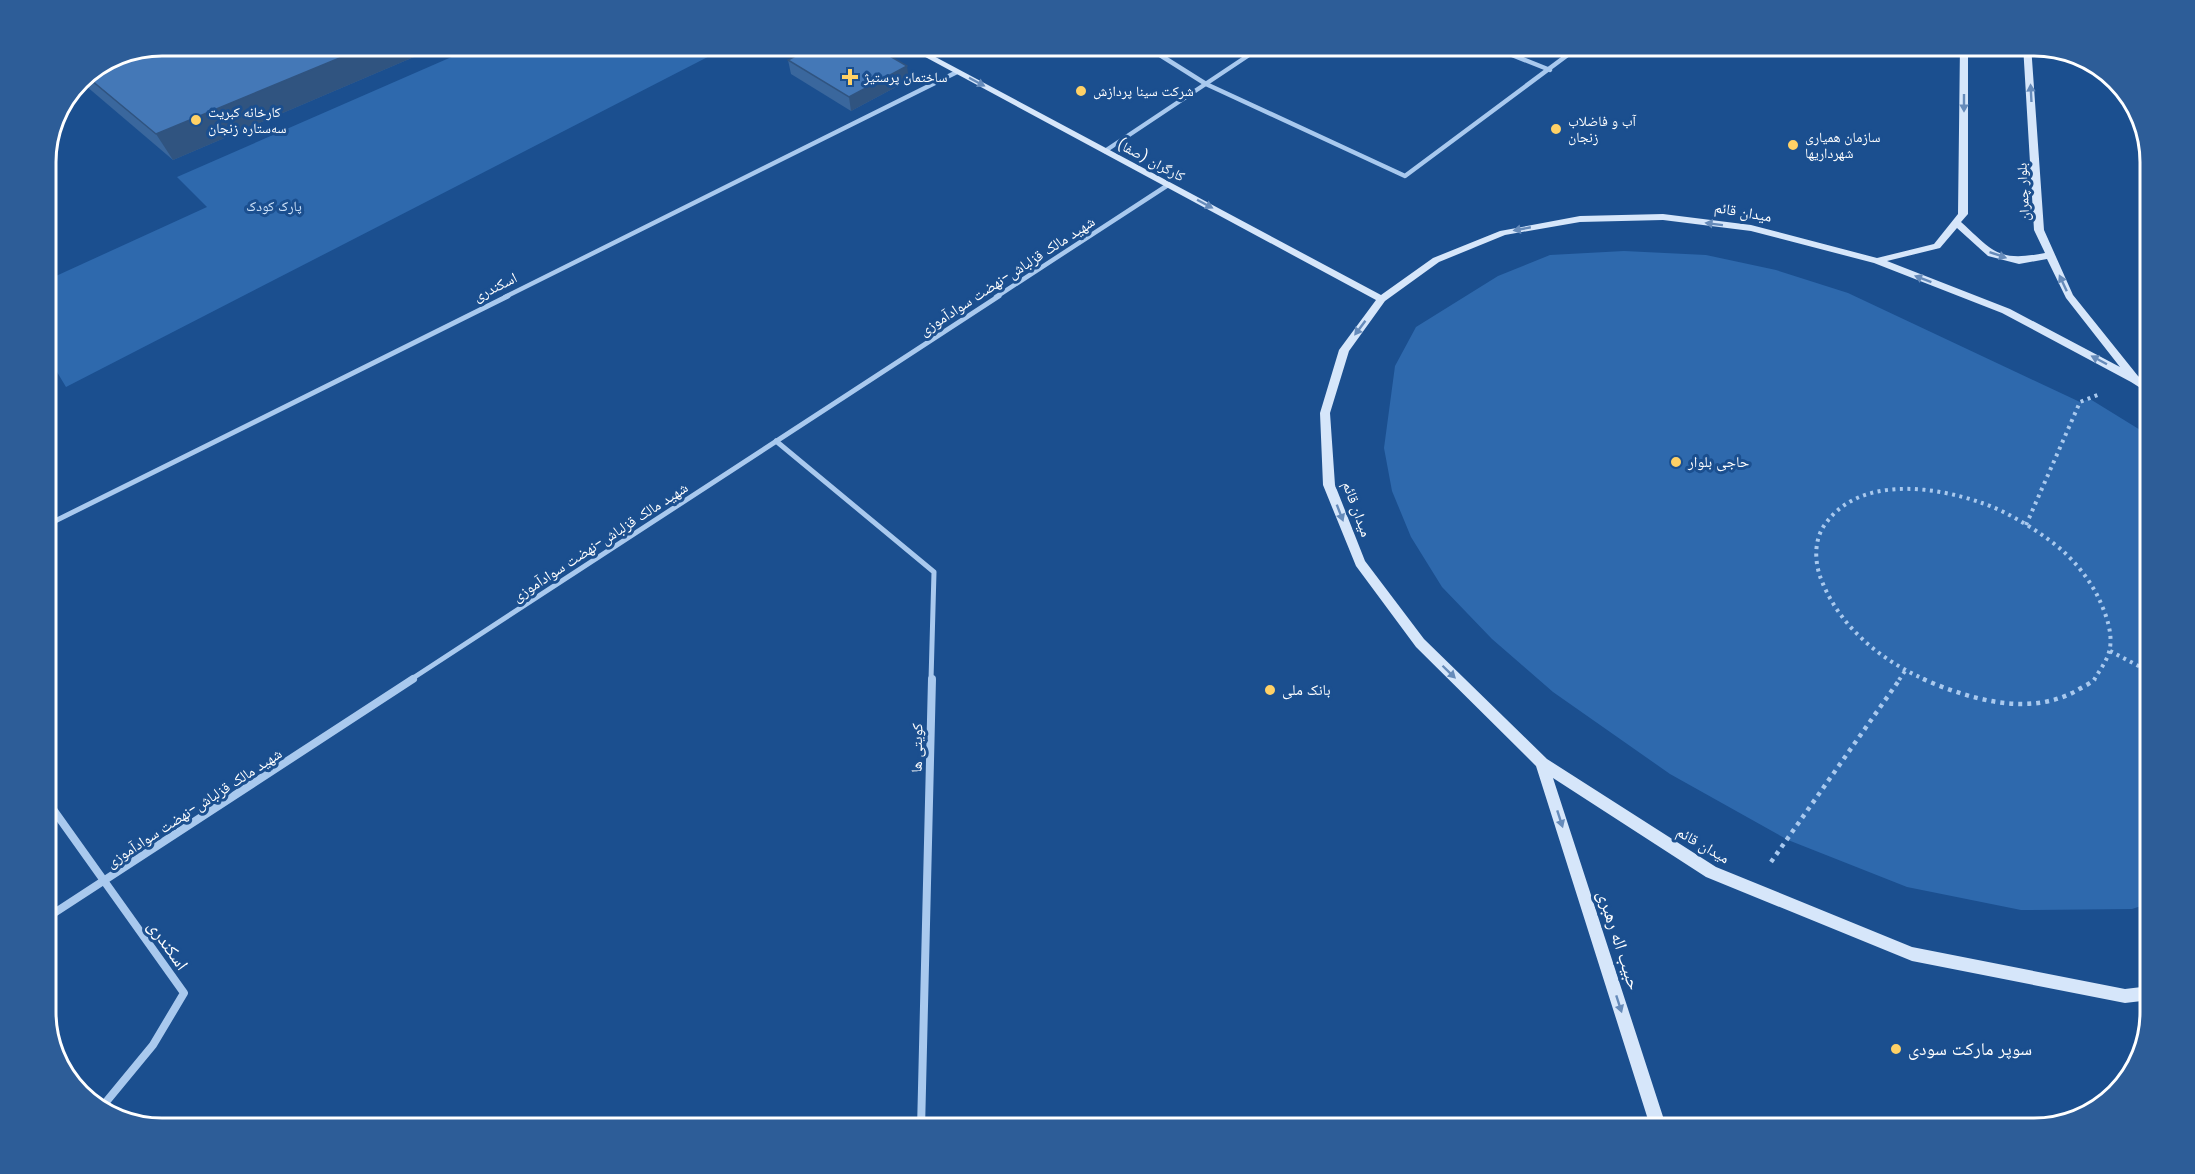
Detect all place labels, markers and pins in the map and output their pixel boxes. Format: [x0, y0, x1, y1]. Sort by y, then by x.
place label: ساختمان پرستیژ [863, 67, 947, 87]
marker: ساختمان پرستیژ [841, 68, 859, 86]
place label: شرکت سینا پردازش [1093, 81, 1194, 101]
marker: شرکت سینا پردازش [1074, 84, 1088, 98]
place label: کارخانه کبریت سه‌ستاره زنجان [208, 102, 287, 138]
place label: آب و فاضلاب زنجان [1568, 111, 1636, 147]
marker: کارخانه کبریت سه‌ستاره زنجان [189, 113, 203, 127]
marker: آب و فاضلاب زنجان [1549, 122, 1563, 136]
place label: سازمان همیاری شهرداریها [1805, 127, 1881, 163]
marker: سازمان همیاری شهرداریها [1786, 138, 1800, 152]
place label: حاجی بلوار [1687, 451, 1750, 472]
marker: حاجی بلوار [1669, 455, 1683, 469]
place label: بانک ملی [1282, 679, 1331, 700]
marker: بانک ملی [1263, 683, 1277, 697]
place label: سوپر مارکت سودی [1908, 1036, 2032, 1061]
marker: سوپر مارکت سودی [1889, 1042, 1903, 1056]

